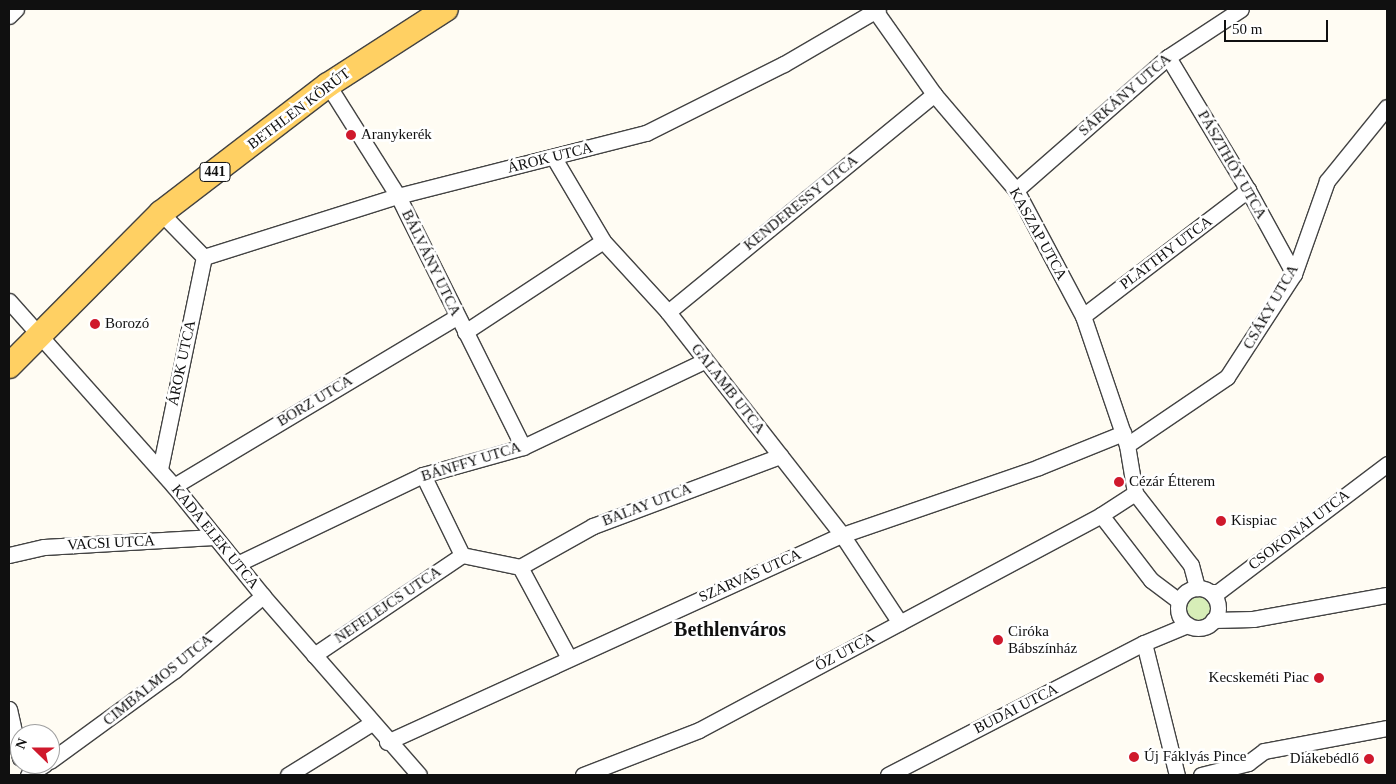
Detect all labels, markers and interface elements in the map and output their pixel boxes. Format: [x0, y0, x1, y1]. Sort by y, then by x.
scale bar [1226, 10, 1330, 42]
text: 50 m [1232, 21, 1262, 37]
street label: SÁRKÁNY UTCA [1075, 50, 1175, 140]
street label: BETHLEN KÖRÚT [244, 65, 354, 153]
street label: PÁSZTHÓY UTCA [1193, 107, 1271, 223]
place label: Aranykerék [361, 126, 432, 144]
marker: Aranykerék [345, 129, 357, 141]
street label: ÁROK UTCA [506, 139, 594, 177]
street label: KENDERESSY UTCA [740, 151, 862, 255]
road number: 441 [199, 160, 231, 183]
street label: KASZAP UTCA [1005, 185, 1071, 283]
street label: BÁLVÁNY UTCA [397, 207, 465, 319]
street label: PLATTHY UTCA [1116, 212, 1216, 294]
street label: CSÁKY UTCA [1239, 261, 1303, 353]
place label: Borozó [105, 315, 149, 333]
marker: Borozó [89, 318, 101, 330]
street label: ÁROK UTCA [164, 319, 200, 407]
street label: GALAMB UTCA [687, 340, 769, 438]
street label: BORZ UTCA [274, 372, 356, 430]
street label: BÁNFFY UTCA [419, 438, 523, 486]
place label: Cézár Étterem [1129, 473, 1215, 491]
marker: Cézár Étterem [1113, 476, 1125, 488]
street label: BALAY UTCA [599, 480, 695, 530]
street label: KADA ELEK UTCA [167, 481, 263, 593]
street label: CSOKONAI UTCA [1245, 486, 1353, 574]
place label: Kispiac [1231, 512, 1277, 530]
marker: Kispiac [1215, 515, 1227, 527]
street label: VACSI UTCA [67, 532, 155, 554]
street label: SZARVAS UTCA [696, 545, 804, 607]
street label: NEFELEJCS UTCA [331, 563, 445, 647]
district label: Bethlenváros [674, 617, 786, 641]
place label: Ciróka Bábszínház [1008, 622, 1077, 657]
street label: ŐZ UTCA [812, 629, 878, 675]
street label: CIMBALMOS UTCA [100, 630, 216, 730]
marker: Ciróka Bábszínház [992, 634, 1004, 646]
place label: Kecskeméti Piac [1209, 669, 1309, 687]
marker: Kecskeméti Piac [1313, 672, 1325, 684]
street label: BUDAI UTCA [971, 680, 1061, 738]
north arrow [10, 724, 60, 774]
text: N [13, 736, 30, 751]
place label: Új Fáklyás Pince [1144, 748, 1246, 766]
place label: Diákebédlő [1290, 750, 1359, 768]
marker: Új Fáklyás Pince [1128, 751, 1140, 763]
marker: Diákebédlő [1363, 753, 1375, 765]

